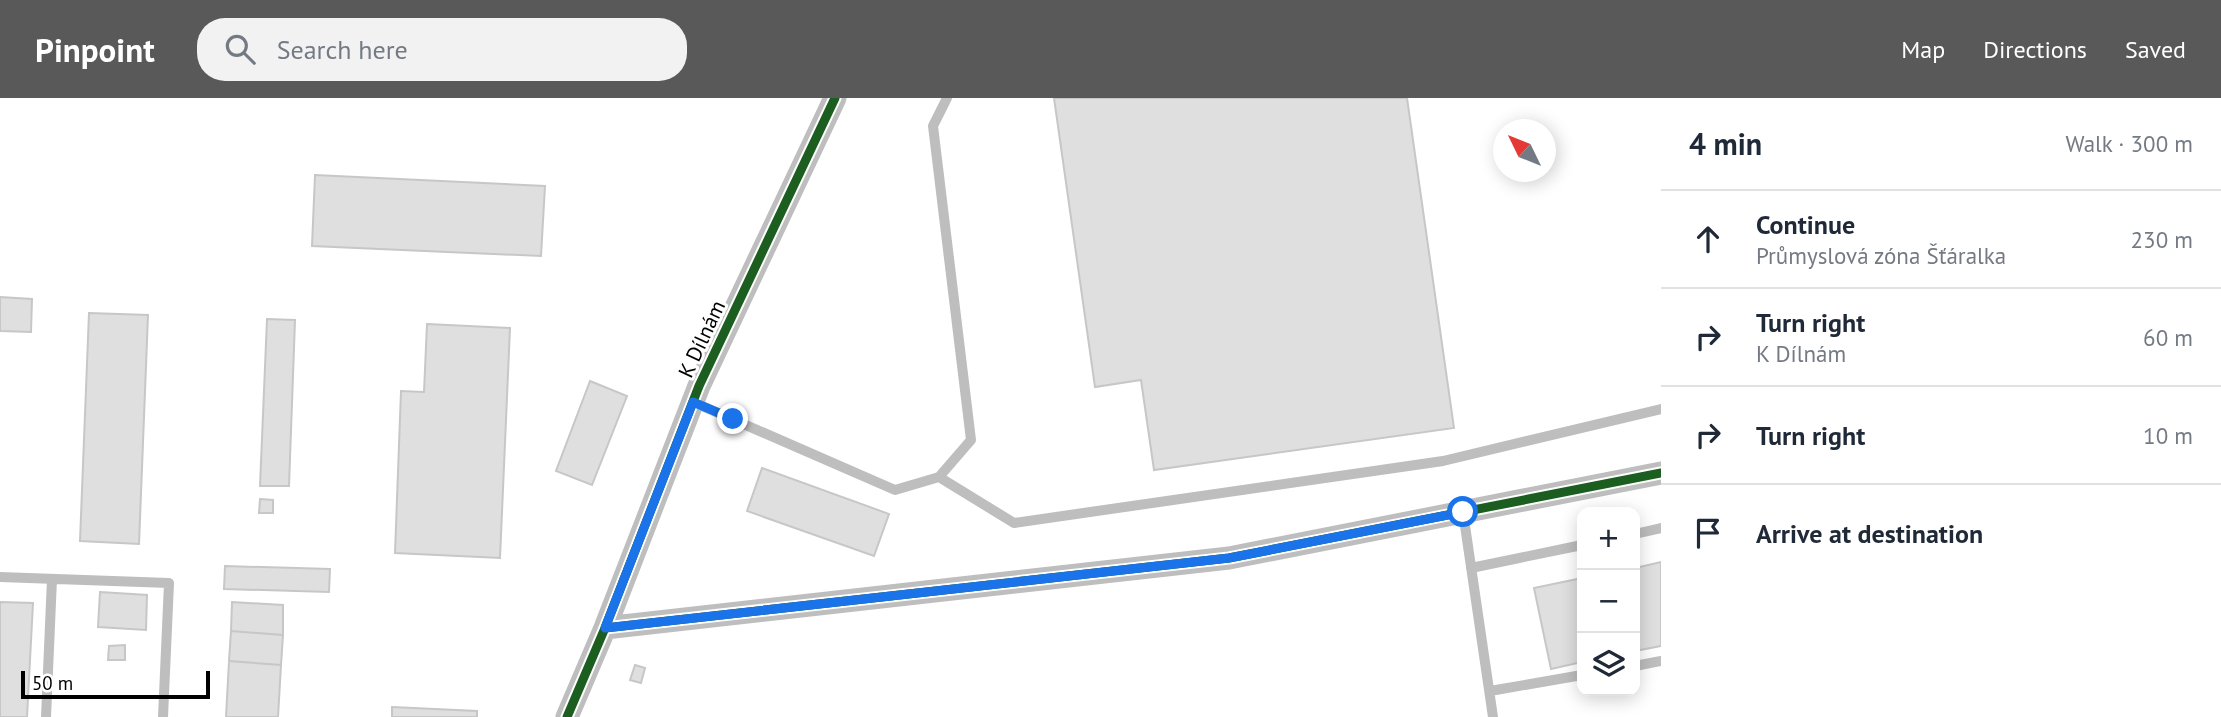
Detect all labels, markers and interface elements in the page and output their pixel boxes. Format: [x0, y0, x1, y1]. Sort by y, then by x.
search box [197, 18, 687, 81]
text: Pinpoint [35, 28, 155, 71]
icon: search [221, 30, 259, 68]
text: Search here [277, 33, 408, 66]
text: Map [1901, 34, 1945, 65]
text: Directions [1983, 34, 2087, 65]
text: Saved [2125, 34, 2186, 65]
north arrow [1493, 119, 1556, 182]
text: 4 min [1689, 124, 1762, 163]
text: Walk · 300 m [2066, 129, 2193, 158]
text: Continue [1756, 208, 1855, 241]
icon: ahead [1689, 220, 1727, 258]
text: 230 m [2131, 225, 2193, 254]
text: Průmyslová zóna Šťáralka [1756, 241, 2006, 270]
street label: K Dílnám [672, 296, 731, 382]
text: Turn right [1756, 306, 1865, 339]
icon: right [1689, 318, 1727, 356]
text: 60 m [2143, 323, 2193, 352]
text: K Dílnám [1756, 339, 1846, 368]
route end [717, 403, 748, 434]
icon: right [1689, 416, 1727, 454]
text: Turn right [1756, 419, 1865, 452]
text: 10 m [2143, 421, 2193, 450]
route start [1447, 496, 1478, 527]
map controls [1577, 507, 1640, 696]
button: + [1577, 507, 1640, 570]
icon: arrive [1689, 514, 1727, 552]
text: Arrive at destination [1756, 517, 1983, 550]
button: − [1577, 570, 1640, 633]
button: layers [1577, 633, 1640, 696]
scale bar [21, 668, 210, 700]
text: 50 m [32, 671, 73, 695]

